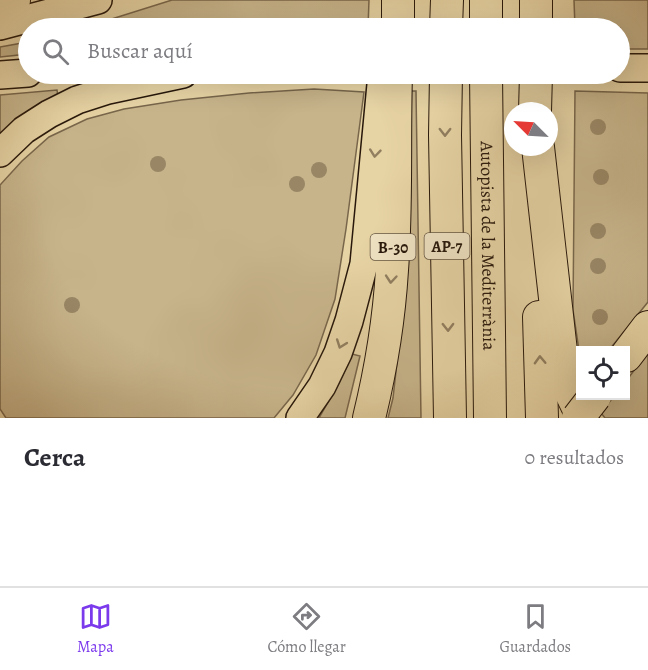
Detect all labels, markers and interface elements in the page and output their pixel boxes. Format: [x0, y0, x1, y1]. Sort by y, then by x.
search box [18, 18, 630, 84]
icon: search [39, 35, 72, 68]
text: Buscar aquí [87, 36, 193, 66]
north arrow [504, 102, 558, 156]
one-way arrow [439, 127, 451, 136]
street label: Autopista de la Mediterrània [475, 140, 501, 351]
one-way arrow [369, 148, 382, 157]
road number: AP-7 [424, 233, 470, 259]
road number: B-30 [370, 234, 416, 260]
one-way arrow [385, 274, 398, 283]
one-way arrow [442, 322, 454, 331]
one-way arrow [336, 338, 348, 349]
map controls [576, 346, 630, 400]
button: locate [576, 346, 630, 400]
one-way arrow [534, 355, 546, 364]
text: Cerca [24, 440, 86, 475]
text: 0 resultados [525, 444, 624, 471]
tab: Mapa [77, 600, 114, 658]
tab: Cómo llegar [267, 600, 346, 658]
tab: Guardados [500, 600, 571, 658]

